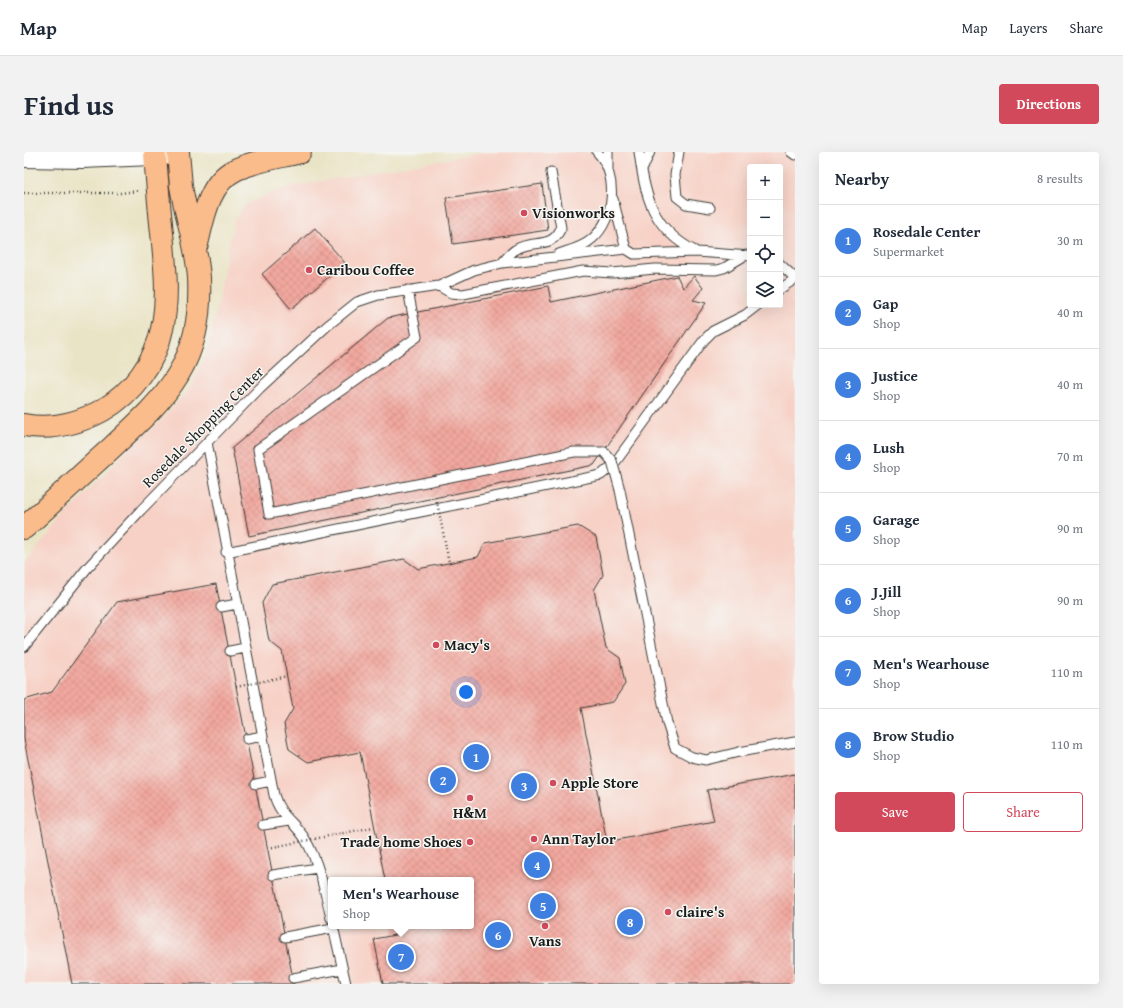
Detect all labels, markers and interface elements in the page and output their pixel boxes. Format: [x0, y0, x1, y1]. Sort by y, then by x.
text: Map [20, 14, 57, 42]
text: Map [962, 18, 988, 38]
text: Layers [1010, 18, 1048, 38]
text: Share [1070, 18, 1103, 38]
text: Find us [24, 84, 114, 125]
button: Directions [999, 84, 1099, 124]
map controls [747, 164, 783, 308]
button: + [747, 164, 783, 200]
text: Nearby [835, 166, 889, 191]
text: 8 results [1037, 169, 1083, 188]
button: − [747, 200, 783, 236]
place label: Visionworks [532, 202, 615, 223]
marker: Visionworks [519, 208, 529, 218]
text: Rosedale Center [873, 221, 980, 242]
text: 1 [845, 231, 851, 250]
text: 30 m [1057, 231, 1083, 250]
button: locate [747, 236, 783, 272]
text: Supermarket [873, 242, 944, 261]
place label: Caribou Coffee [317, 259, 415, 280]
marker: Caribou Coffee [304, 265, 314, 275]
button: layers [747, 272, 783, 308]
text: Gap [873, 293, 898, 314]
text: 2 [845, 303, 851, 322]
text: 40 m [1057, 303, 1083, 322]
text: Shop [873, 314, 900, 333]
street label: Rosedale Shopping Center [137, 361, 268, 492]
text: Justice [873, 365, 918, 386]
text: 3 [845, 375, 851, 394]
text: 40 m [1057, 375, 1083, 394]
text: Shop [873, 386, 900, 405]
text: Lush [873, 437, 905, 458]
text: 4 [845, 447, 851, 466]
text: 70 m [1057, 447, 1083, 466]
text: Shop [873, 458, 900, 477]
text: Garage [873, 509, 920, 530]
text: 5 [845, 519, 851, 538]
text: 90 m [1057, 519, 1083, 538]
text: Shop [873, 530, 900, 549]
text: J.Jill [873, 581, 902, 602]
text: 6 [845, 591, 851, 610]
text: 90 m [1057, 591, 1083, 610]
text: Shop [873, 602, 900, 621]
place label: Macy's [444, 634, 490, 655]
marker: Macy's [431, 640, 441, 650]
text: Men's Wearhouse [873, 653, 989, 674]
text: 7 [845, 663, 851, 682]
text: 110 m [1051, 663, 1083, 682]
text: Shop [873, 674, 900, 693]
your location [456, 682, 476, 702]
text: Brow Studio [873, 725, 954, 746]
text: 8 [845, 735, 851, 754]
text: 110 m [1051, 735, 1083, 754]
pin: 1 [463, 742, 489, 772]
text: Shop [873, 746, 900, 765]
pin: 2 [430, 765, 456, 795]
pin: 3 [511, 771, 537, 801]
place label: Apple Store [561, 772, 639, 793]
marker: Apple Store [548, 778, 558, 788]
button: Save [835, 792, 955, 832]
button: Share [963, 792, 1083, 832]
marker: H&M [465, 793, 475, 803]
place label: H&M [453, 802, 487, 823]
place label: Ann Taylor [542, 828, 616, 849]
place label: Trade home Shoes [341, 831, 462, 852]
marker: Ann Taylor [529, 834, 539, 844]
marker: Trade home Shoes [465, 837, 475, 847]
pin: 4 [524, 850, 550, 880]
popup [328, 877, 474, 929]
text: Men's Wearhouse [343, 883, 459, 904]
pin: 5 [530, 891, 556, 921]
place label: claire's [676, 901, 724, 922]
text: Shop [343, 904, 370, 923]
pin: 8 [617, 907, 643, 937]
marker: claire's [663, 907, 673, 917]
pin: 6 [485, 920, 511, 950]
marker: Vans [540, 921, 550, 931]
place label: Vans [529, 930, 561, 951]
pin: 7 [388, 942, 414, 972]

